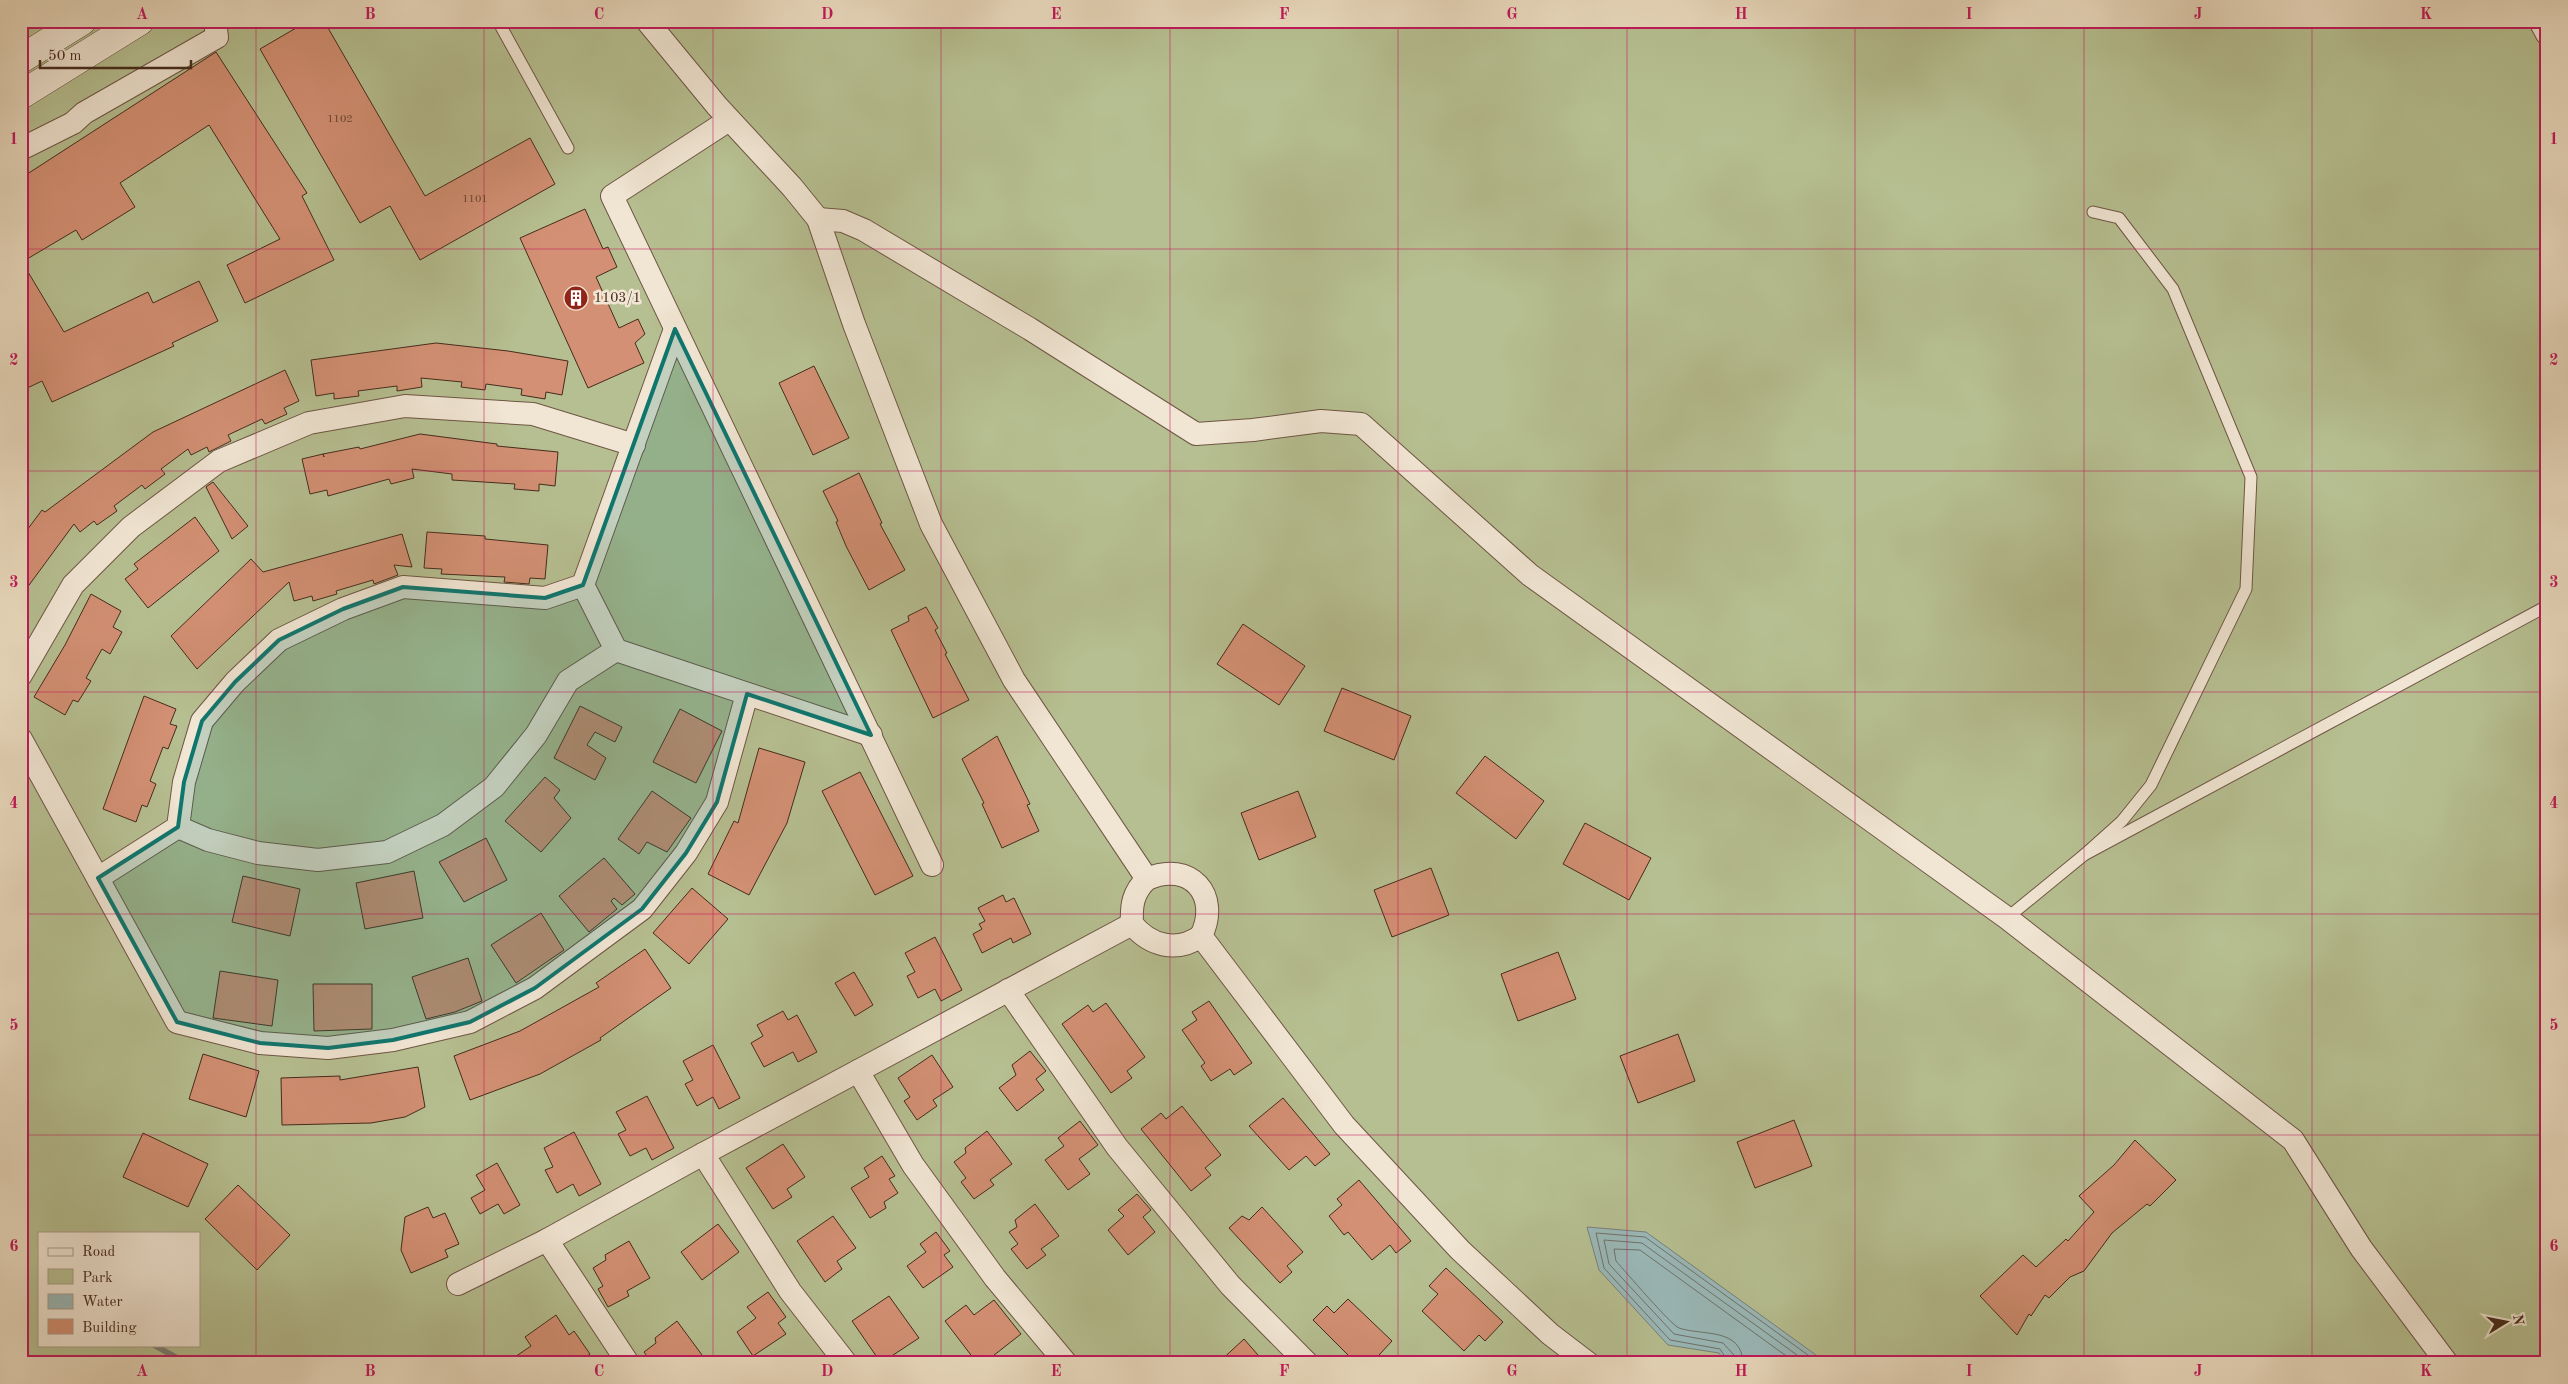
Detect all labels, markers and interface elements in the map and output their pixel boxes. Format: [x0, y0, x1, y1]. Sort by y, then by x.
text: A [136, 7, 148, 23]
text: B [364, 7, 376, 23]
text: C [594, 7, 604, 23]
text: D [821, 7, 833, 23]
text: E [1050, 7, 1062, 23]
text: F [1279, 7, 1290, 23]
text: G [1506, 7, 1518, 23]
text: H [1734, 7, 1748, 23]
text: I [1965, 7, 1973, 23]
text: J [2194, 7, 2203, 23]
text: K [2420, 7, 2432, 23]
scale bar [40, 38, 191, 70]
text: 50 m [48, 49, 82, 64]
house number: 1102 [327, 114, 353, 125]
text: 1 [9, 132, 19, 148]
text: 1 [2549, 132, 2559, 148]
house number: 1101 [462, 194, 488, 205]
building icon: 1103/1 [563, 285, 589, 311]
place label: 1103/1 [594, 291, 641, 305]
text: 2 [9, 353, 19, 369]
text: 2 [2549, 353, 2559, 369]
text: 3 [9, 575, 19, 591]
text: 3 [2549, 575, 2559, 591]
text: 4 [9, 796, 19, 812]
text: 4 [2549, 796, 2559, 812]
text: 5 [9, 1018, 19, 1034]
text: 5 [2549, 1018, 2559, 1034]
legend [38, 1232, 200, 1346]
text: 6 [9, 1239, 19, 1255]
text: 6 [2549, 1239, 2559, 1255]
text: Road [82, 1245, 116, 1260]
text: Park [82, 1271, 113, 1286]
text: Water [82, 1295, 123, 1310]
north arrow [2480, 1296, 2530, 1346]
text: N [2510, 1313, 2526, 1327]
text: Building [82, 1321, 137, 1336]
text: A [136, 1364, 148, 1380]
text: B [364, 1364, 376, 1380]
text: C [594, 1364, 604, 1380]
text: D [821, 1364, 833, 1380]
text: E [1050, 1364, 1062, 1380]
text: F [1279, 1364, 1290, 1380]
text: G [1506, 1364, 1518, 1380]
text: H [1734, 1364, 1748, 1380]
text: I [1965, 1364, 1973, 1380]
text: J [2194, 1364, 2203, 1380]
text: K [2420, 1364, 2432, 1380]

